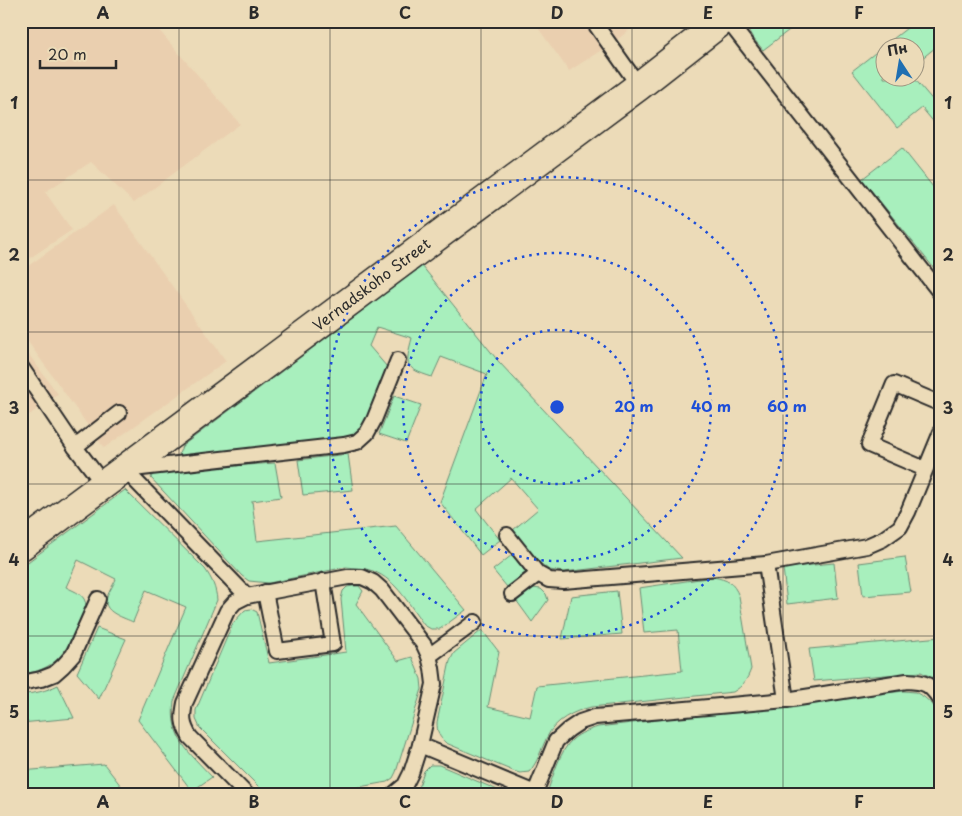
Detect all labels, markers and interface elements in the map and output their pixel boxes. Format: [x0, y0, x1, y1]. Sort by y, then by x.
text: A [97, 0, 110, 24]
text: B [249, 0, 260, 24]
text: C [399, 0, 411, 24]
text: D [551, 0, 563, 24]
text: E [703, 0, 713, 24]
text: F [854, 0, 864, 24]
text: Пн [885, 36, 909, 61]
scale bar [40, 38, 116, 70]
north arrow [874, 38, 924, 88]
text: 20 m [48, 42, 87, 65]
text: 1 [10, 90, 18, 114]
text: 1 [944, 90, 952, 114]
street label: Vernadskoho Street [307, 232, 435, 336]
text: 2 [8, 242, 20, 266]
text: 2 [942, 242, 954, 266]
text: 20 m [615, 394, 653, 417]
text: 40 m [691, 394, 731, 417]
text: 60 m [767, 394, 807, 417]
text: 3 [9, 395, 19, 419]
text: 3 [943, 395, 953, 419]
centre of rings [548, 398, 566, 416]
text: 4 [9, 547, 20, 571]
text: 4 [943, 547, 954, 571]
text: 5 [9, 699, 19, 723]
text: 5 [943, 699, 953, 723]
text: A [97, 789, 110, 813]
text: B [249, 789, 260, 813]
text: C [399, 789, 411, 813]
text: D [551, 789, 563, 813]
text: E [703, 789, 713, 813]
text: F [854, 789, 864, 813]

